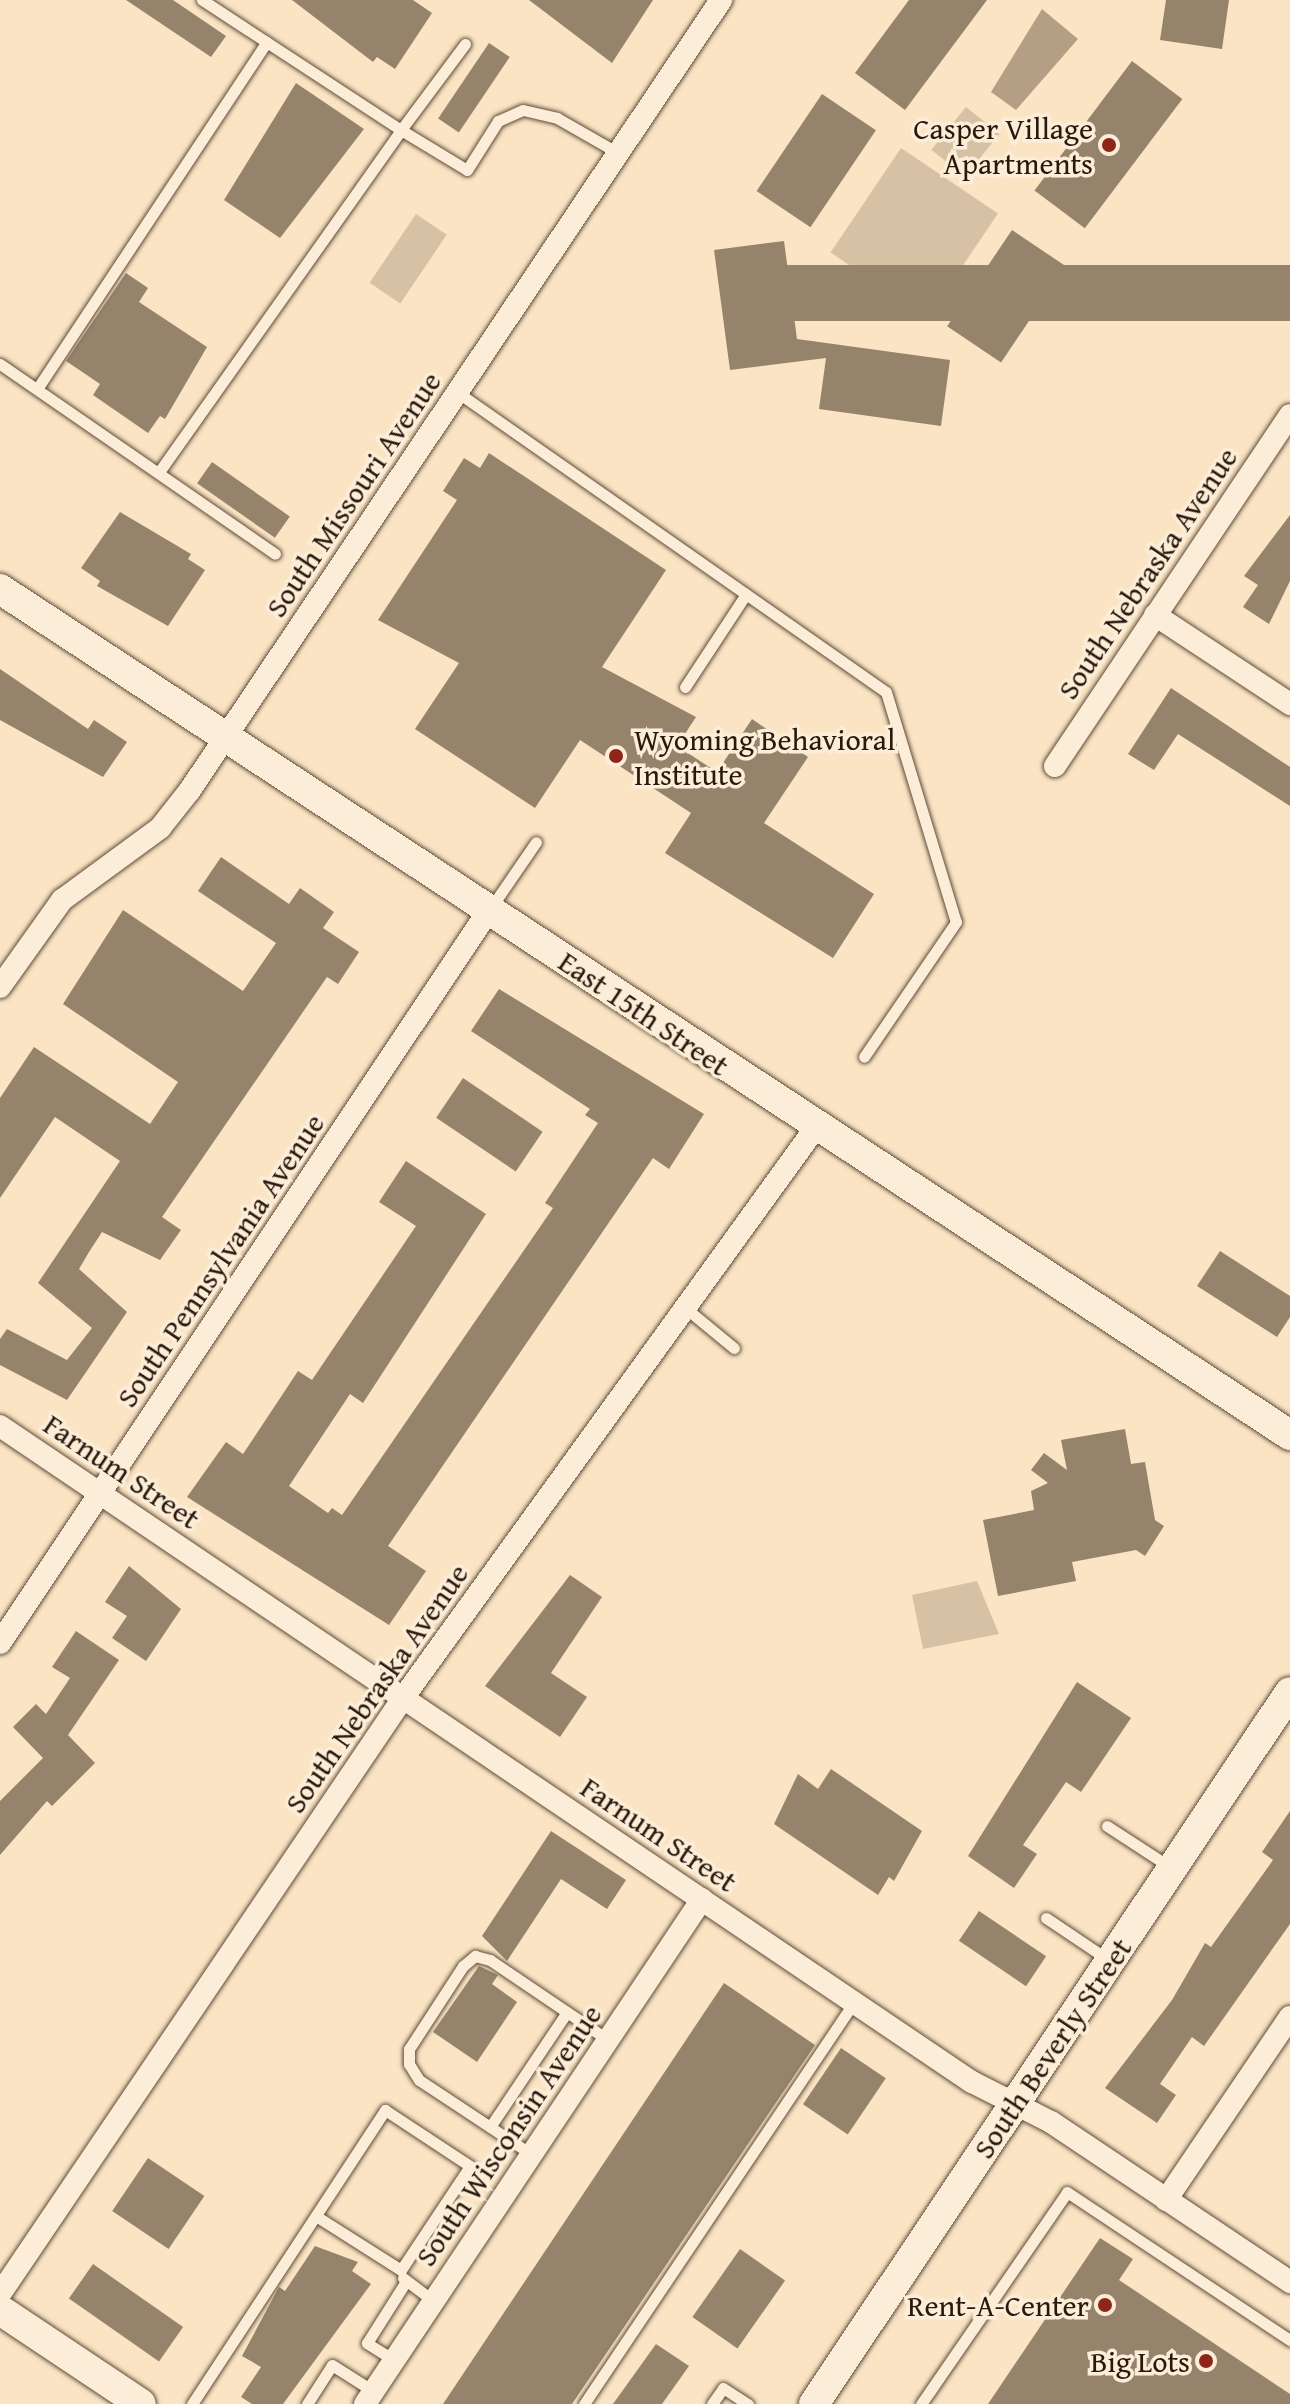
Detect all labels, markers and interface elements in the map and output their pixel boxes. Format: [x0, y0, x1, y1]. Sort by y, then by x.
place label: Casper Village Apartments [913, 110, 1093, 180]
marker: Casper Village Apartments [1100, 136, 1118, 154]
street label: South Missouri Avenue [258, 364, 448, 624]
street label: South Nebraska Avenue [1049, 440, 1245, 706]
place label: Wyoming Behavioral Institute [634, 721, 895, 792]
marker: Wyoming Behavioral Institute [605, 745, 627, 767]
street label: East 15th Street [552, 943, 736, 1083]
street label: South Pennsylvania Avenue [108, 1106, 332, 1414]
street label: Farnum Street [37, 1406, 207, 1536]
street label: South Nebraska Avenue [276, 1557, 476, 1819]
street label: Farnum Street [574, 1769, 744, 1899]
street label: South Beverly Street [965, 1931, 1139, 2165]
street label: South Wisconsin Avenue [407, 1997, 609, 2273]
place label: Rent-A-Center [907, 2287, 1089, 2323]
marker: Rent-A-Center [1096, 2296, 1114, 2314]
place label: Big Lots [1091, 2343, 1190, 2379]
marker: Big Lots [1197, 2352, 1215, 2370]

